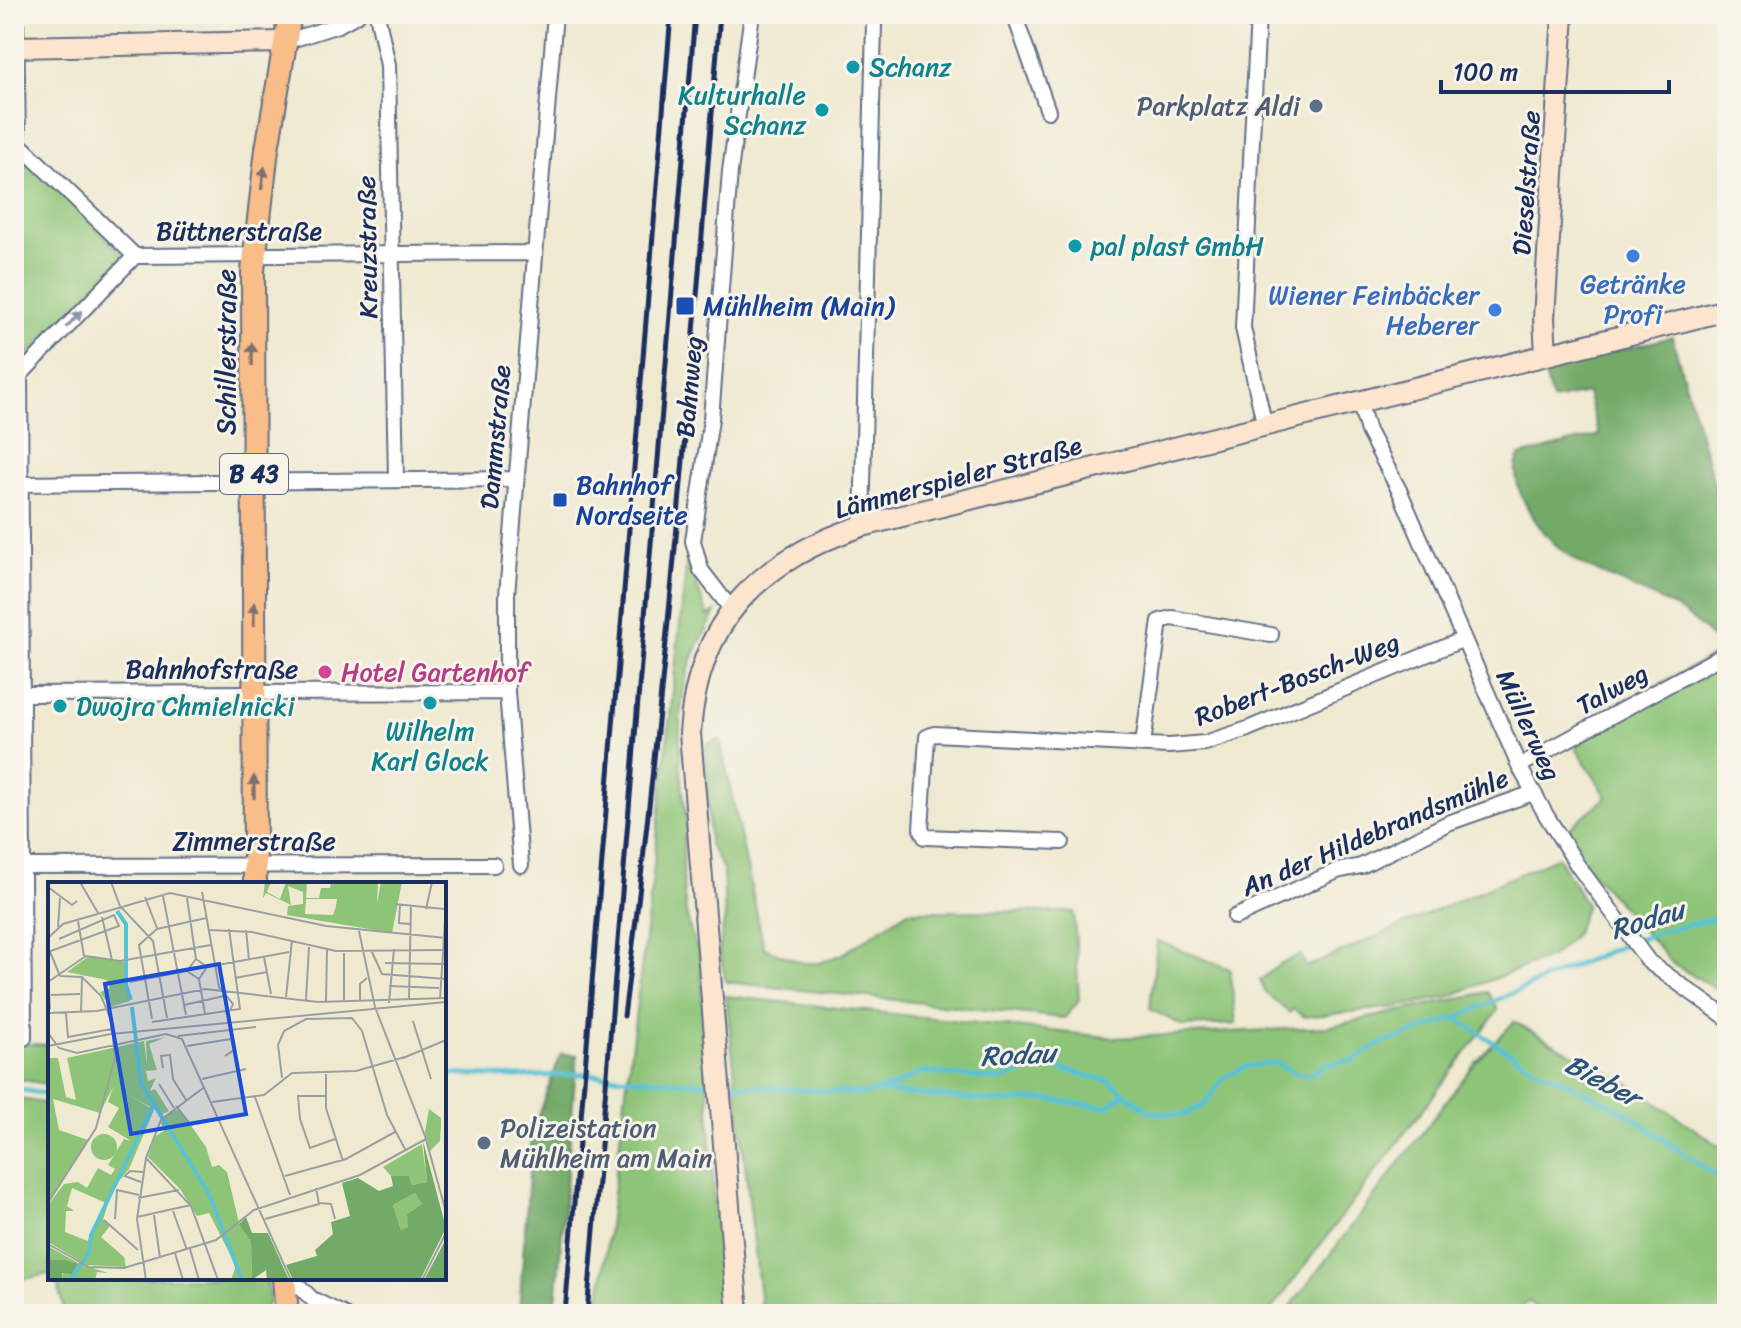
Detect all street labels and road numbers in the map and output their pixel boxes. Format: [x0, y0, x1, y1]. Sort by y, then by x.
street label: Dieselstraße [1498, 109, 1554, 257]
street label: Kreuzstraße [343, 175, 391, 319]
street label: Büttnerstraße [156, 208, 322, 254]
street label: Schillerstraße [203, 269, 249, 435]
street label: Bahnweg [662, 334, 716, 440]
street label: Dammstraße [466, 362, 524, 511]
street label: Lämmerspieler Straße [829, 422, 1087, 532]
road number: B 43 [220, 454, 288, 494]
street label: Robert-Bosch-Weg [1188, 619, 1406, 739]
street label: Bahnhofstraße [126, 646, 298, 692]
street label: Talweg [1567, 650, 1657, 728]
street label: Müllerweg [1483, 662, 1575, 788]
street label: An der Hildebrandsmühle [1233, 755, 1516, 910]
street label: Zimmerstraße [172, 818, 336, 864]

